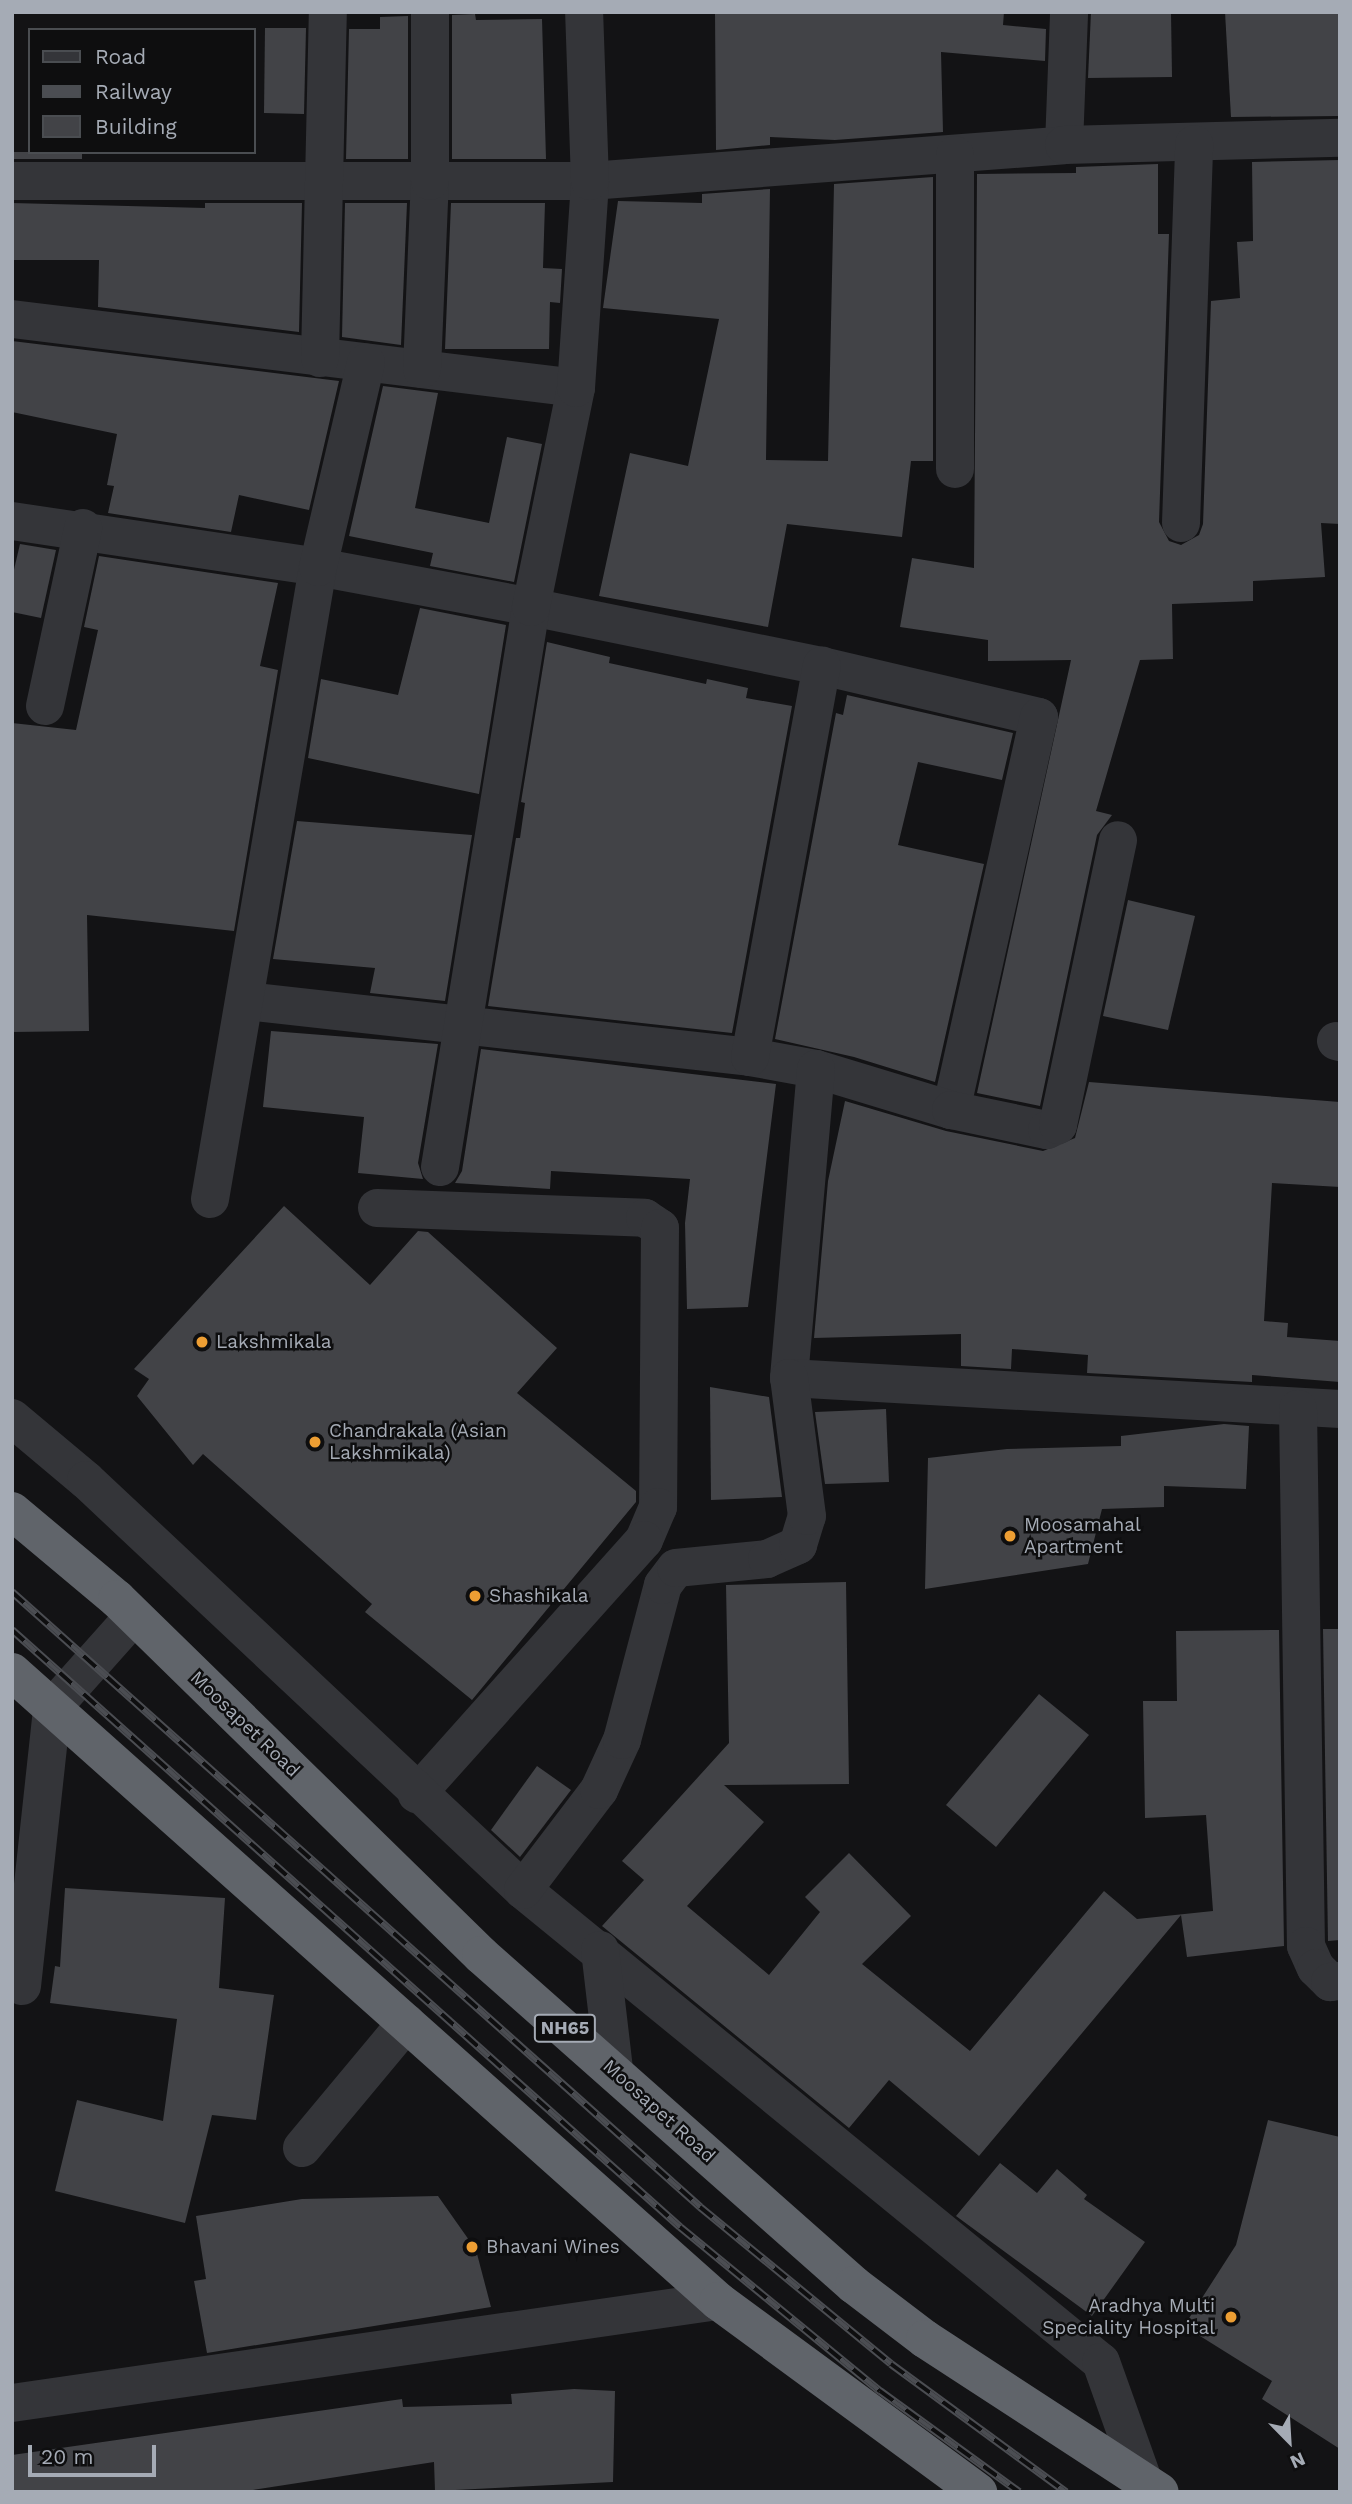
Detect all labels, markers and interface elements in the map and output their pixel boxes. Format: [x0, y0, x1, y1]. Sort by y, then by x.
legend [28, 28, 256, 154]
text: Road [95, 44, 146, 69]
text: Railway [95, 79, 172, 104]
text: Building [95, 114, 177, 139]
place label: Lakshmikala [216, 1331, 332, 1353]
marker: Lakshmikala [194, 1334, 210, 1350]
place label: Chandrakala (Asian Lakshmikala) [329, 1420, 507, 1464]
marker: Chandrakala (Asian Lakshmikala) [307, 1434, 323, 1450]
place label: Moosamahal Apartment [1024, 1514, 1141, 1558]
marker: Moosamahal Apartment [1002, 1528, 1018, 1544]
place label: Shashikala [489, 1585, 588, 1607]
marker: Shashikala [467, 1588, 483, 1604]
street label: Moosapet Road [186, 1666, 304, 1782]
road number: NH65 [534, 2014, 596, 2042]
street label: Moosapet Road [598, 2055, 720, 2167]
place label: Bhavani Wines [486, 2236, 620, 2258]
marker: Bhavani Wines [464, 2239, 480, 2255]
place label: Aradhya Multi Speciality Hospital [1042, 2295, 1215, 2339]
marker: Aradhya Multi Speciality Hospital [1221, 2307, 1241, 2327]
north arrow [1254, 2406, 1324, 2476]
scale bar [32, 2430, 159, 2474]
text: 20 m [41, 2444, 93, 2469]
text: N [1287, 2447, 1309, 2474]

